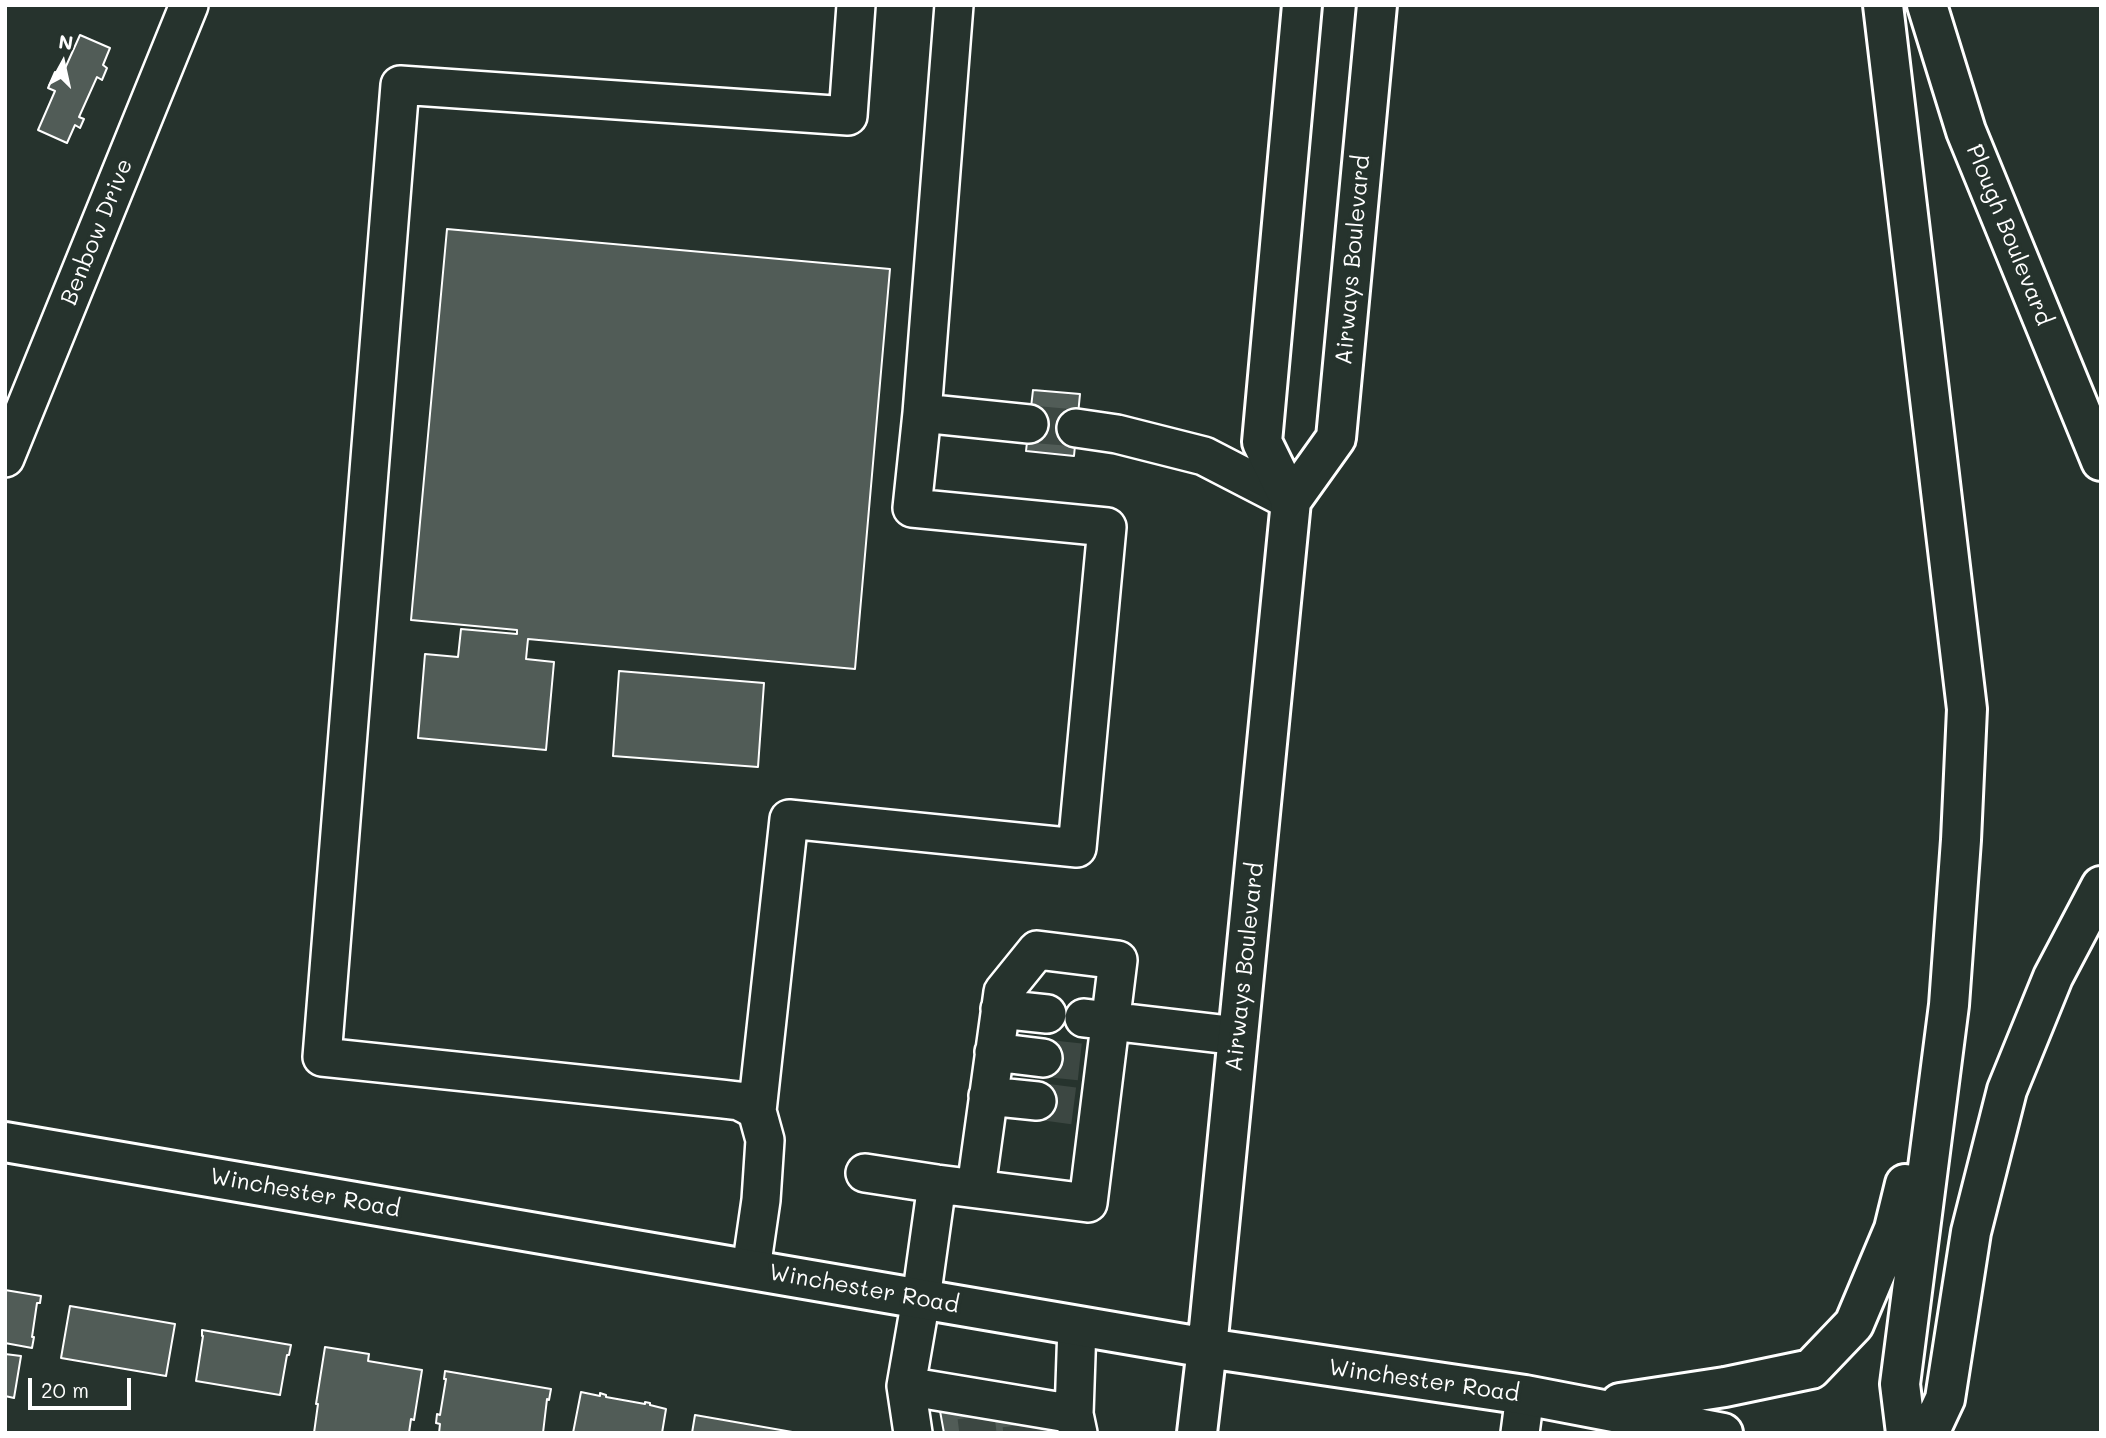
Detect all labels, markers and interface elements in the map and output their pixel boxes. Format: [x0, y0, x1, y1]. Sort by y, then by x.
north arrow [28, 28, 98, 98]
text: N [57, 28, 75, 55]
street label: Plough Boulevard [1960, 140, 2058, 330]
street label: Airways Boulevard [1330, 154, 1376, 366]
street label: Benbow Drive [55, 155, 139, 309]
street label: Airways Boulevard [1220, 861, 1270, 1073]
street label: Winchester Road [208, 1163, 402, 1223]
street label: Winchester Road [767, 1259, 961, 1319]
street label: Winchester Road [1327, 1354, 1521, 1408]
scale bar [32, 1364, 135, 1408]
text: 20 m [41, 1376, 89, 1403]

